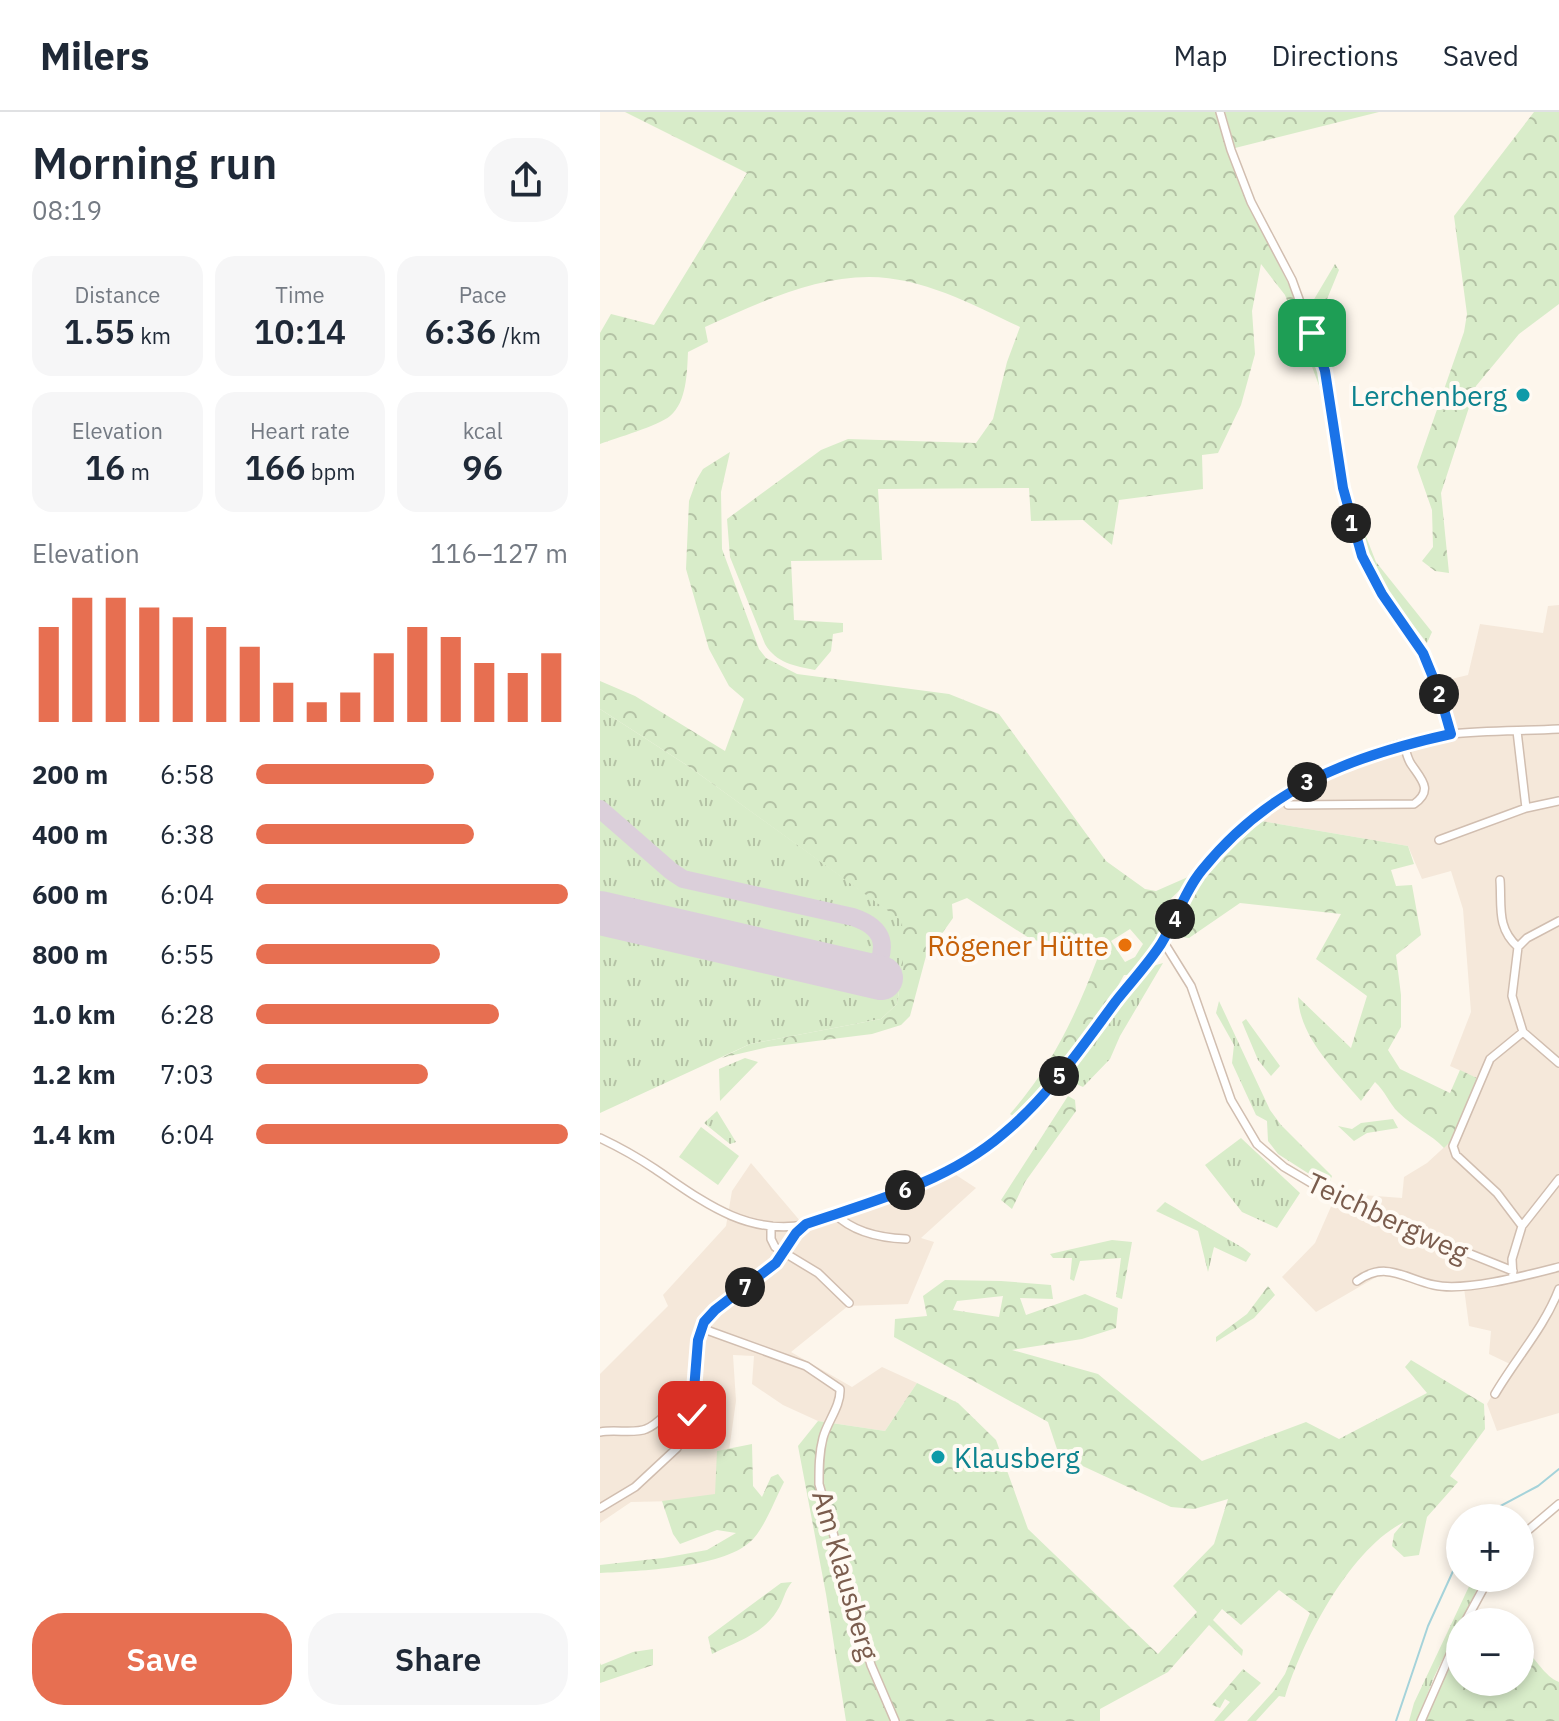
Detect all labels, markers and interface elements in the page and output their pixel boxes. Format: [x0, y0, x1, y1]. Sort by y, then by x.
text: Milers [40, 31, 149, 80]
text: Map [1173, 37, 1227, 74]
text: Directions [1271, 37, 1399, 74]
text: Saved [1443, 37, 1519, 74]
text: Morning run [32, 134, 277, 191]
button: share [484, 138, 568, 222]
text: 08:19 [32, 193, 102, 227]
text: Distance [74, 280, 160, 309]
text: Time [275, 280, 325, 309]
text: Pace [459, 280, 507, 309]
pin [1278, 299, 1346, 367]
text: 1.55 [64, 309, 135, 353]
text: 10:14 [254, 309, 346, 353]
text: 6:36 [424, 309, 496, 353]
icon: arrive [1290, 311, 1334, 355]
text: km [135, 321, 171, 350]
text: /km [496, 321, 541, 350]
place label: Lerchenberg [1350, 377, 1507, 414]
marker: Lerchenberg [1514, 386, 1532, 404]
text: Elevation [72, 416, 163, 445]
text: Heart rate [250, 416, 350, 445]
text: kcal [463, 416, 503, 445]
text: 16 [85, 445, 126, 489]
text: 166 [244, 445, 306, 489]
text: 96 [462, 445, 503, 489]
text: m [126, 457, 150, 486]
text: bpm [306, 457, 356, 486]
pin: 1 [1331, 503, 1371, 543]
text: 1 [1344, 508, 1358, 537]
text: Elevation [32, 536, 140, 570]
text: 116–127 m [430, 536, 568, 570]
pin: 2 [1419, 674, 1459, 714]
text: 2 [1432, 679, 1446, 708]
text: 200 m [32, 757, 108, 791]
text: 6:58 [160, 757, 214, 791]
pin: 3 [1287, 762, 1327, 802]
text: 3 [1300, 767, 1314, 796]
text: 400 m [32, 817, 108, 851]
text: 6:38 [160, 817, 214, 851]
text: 600 m [32, 877, 108, 911]
text: 6:04 [160, 877, 214, 911]
pin: 4 [1155, 899, 1195, 939]
text: 4 [1168, 904, 1182, 933]
place label: Rögener Hütte [927, 927, 1109, 964]
marker: Rögener Hütte [1116, 936, 1134, 954]
text: 800 m [32, 937, 108, 971]
text: 6:55 [160, 937, 214, 971]
text: 1.0 km [32, 997, 116, 1031]
text: 6:28 [160, 997, 214, 1031]
pin: 5 [1039, 1056, 1079, 1096]
text: 1.2 km [32, 1057, 116, 1091]
text: 7:03 [160, 1057, 214, 1091]
text: 5 [1052, 1061, 1066, 1090]
text: 1.4 km [32, 1117, 116, 1151]
text: 6:04 [160, 1117, 214, 1151]
street label: Teichbergweg [1301, 1163, 1475, 1271]
pin: 6 [885, 1170, 925, 1210]
text: 6 [898, 1175, 912, 1204]
pin: 7 [725, 1267, 765, 1307]
text: 7 [738, 1272, 752, 1301]
pin [658, 1381, 726, 1449]
icon: check [670, 1393, 714, 1437]
place label: Klausberg [954, 1439, 1080, 1476]
marker: Klausberg [929, 1448, 947, 1466]
street label: Am Klausberg [804, 1486, 888, 1664]
map controls [1446, 1504, 1534, 1696]
button: + [1446, 1504, 1534, 1592]
button: − [1446, 1608, 1534, 1696]
button: Save [32, 1613, 292, 1705]
button: Share [308, 1613, 568, 1705]

